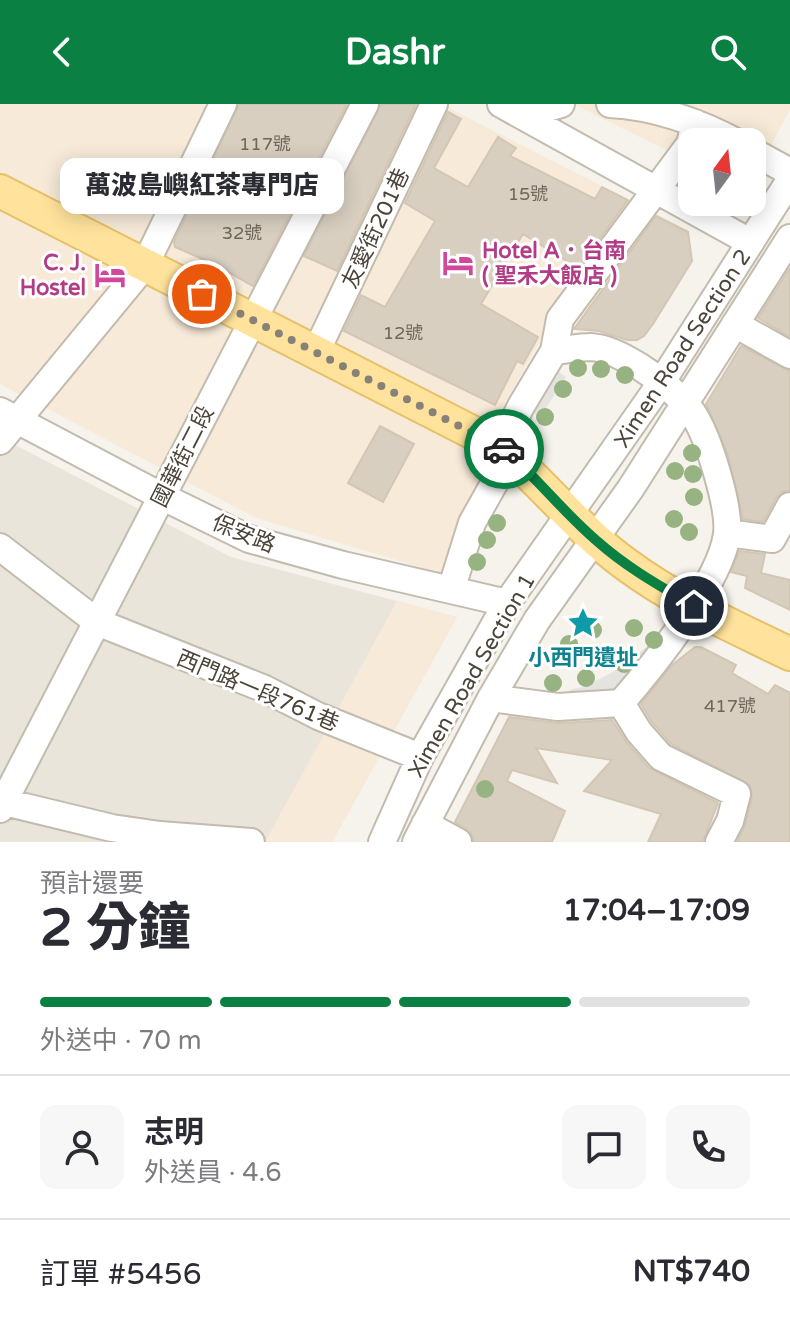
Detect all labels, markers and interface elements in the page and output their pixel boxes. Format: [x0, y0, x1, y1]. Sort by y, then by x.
icon: back [40, 30, 84, 74]
icon: search [706, 30, 750, 74]
text: Dashr [345, 31, 445, 74]
north arrow [678, 128, 766, 216]
map controls [678, 128, 766, 216]
house number: 117號 [239, 133, 291, 155]
callout: 萬波島嶼紅茶專門店 [60, 158, 344, 214]
street label: 友愛街201巷 [337, 164, 415, 293]
text: 萬波島嶼紅茶專門店 [85, 170, 319, 201]
house number: 15號 [508, 183, 548, 205]
house number: 32號 [222, 222, 262, 244]
place label: Hotel A．台南 ( 聖禾大飯店 ) [482, 238, 626, 289]
street label: Ximen Road Section 2 [609, 245, 757, 452]
hotel icon: Hotel A．台南 ( 聖禾大飯店 ) [441, 246, 475, 280]
place label: C. J. Hostel [20, 250, 86, 301]
hotel icon: C. J. Hostel [93, 258, 127, 292]
pin [168, 260, 236, 328]
icon: bag [180, 272, 224, 316]
house number: 12號 [383, 322, 423, 344]
street label: 國華街二段 [146, 402, 219, 511]
courier [464, 409, 544, 489]
icon: car [482, 427, 526, 471]
street label: 保安路 [208, 510, 279, 558]
street label: Ximen Road Section 1 [403, 569, 541, 782]
pin [660, 572, 728, 640]
icon: home [672, 584, 716, 628]
place icon: 小西門遺址 [566, 606, 600, 640]
street label: 西門路一段761巷 [173, 645, 343, 737]
place label: 小西門遺址 [528, 645, 638, 671]
house number: 417號 [704, 695, 756, 717]
text: 預計還要 [40, 868, 144, 899]
text: 17:04–17:09 [563, 892, 750, 929]
text: 2 分鐘 [40, 897, 190, 960]
text: 外送中 · 70 m [40, 1025, 202, 1056]
button: person [40, 1105, 124, 1189]
button: chat [562, 1105, 646, 1189]
button: phone [666, 1105, 750, 1189]
text: 志明 [144, 1114, 204, 1151]
text: 外送員 · 4.6 [144, 1157, 282, 1188]
text: NT$740 [633, 1253, 750, 1290]
text: 訂單 #5456 [40, 1256, 202, 1293]

